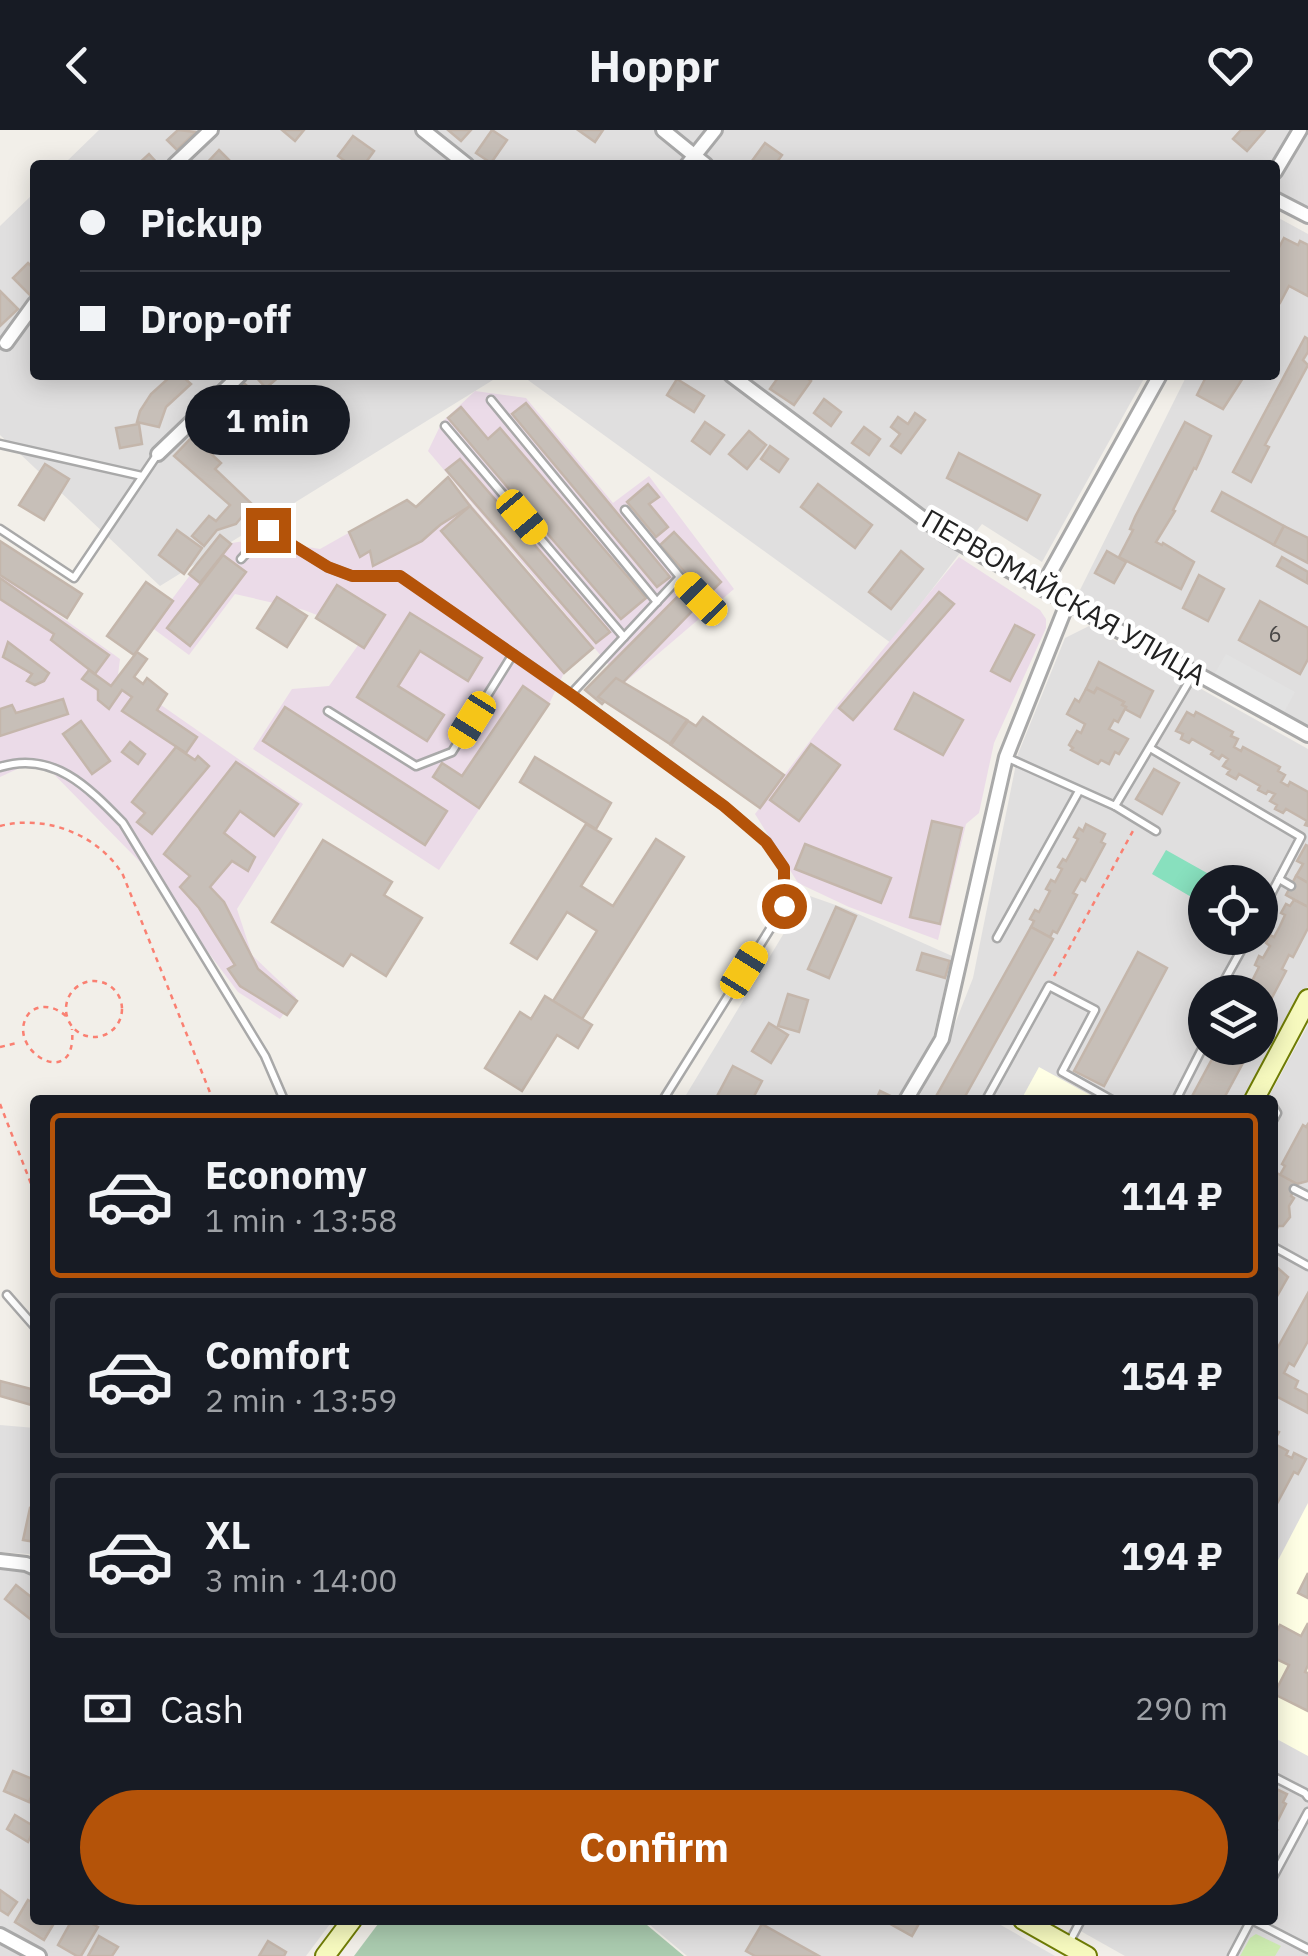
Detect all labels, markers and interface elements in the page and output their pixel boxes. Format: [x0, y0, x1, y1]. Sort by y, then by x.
text: Hoppr [589, 36, 719, 94]
icon: back [50, 38, 105, 93]
icon: heart [1203, 38, 1258, 93]
text: Pickup [140, 198, 263, 247]
text: Drop-off [140, 294, 291, 343]
callout: 1 min [186, 385, 350, 455]
text: 1 min [226, 399, 309, 441]
car [491, 484, 553, 550]
street label: ПЕРВОМАЙСКАЯ УЛИЦА [915, 500, 1213, 693]
route end [246, 508, 291, 553]
car [669, 567, 733, 631]
house number: 6 [1268, 619, 1282, 648]
car [443, 687, 501, 753]
map controls [1188, 865, 1278, 1065]
button: locate [1188, 865, 1278, 955]
route start [762, 884, 807, 929]
car [715, 937, 773, 1003]
button: layers [1188, 975, 1278, 1065]
text: Economy [205, 1150, 367, 1199]
icon: car [85, 1151, 175, 1241]
text: 114 ₽ [1121, 1171, 1223, 1220]
text: 1 min · 13:58 [205, 1199, 398, 1241]
text: Comfort [205, 1330, 350, 1379]
icon: car [85, 1331, 175, 1421]
text: 154 ₽ [1121, 1351, 1223, 1400]
text: 2 min · 13:59 [205, 1379, 398, 1421]
text: XL [205, 1510, 251, 1559]
icon: car [85, 1511, 175, 1601]
text: 194 ₽ [1121, 1531, 1223, 1580]
text: 3 min · 14:00 [205, 1559, 398, 1601]
icon: cash [80, 1681, 135, 1736]
text: Cash [160, 1684, 244, 1733]
text: 290 m [1135, 1687, 1228, 1729]
button: Confirm [80, 1790, 1228, 1905]

